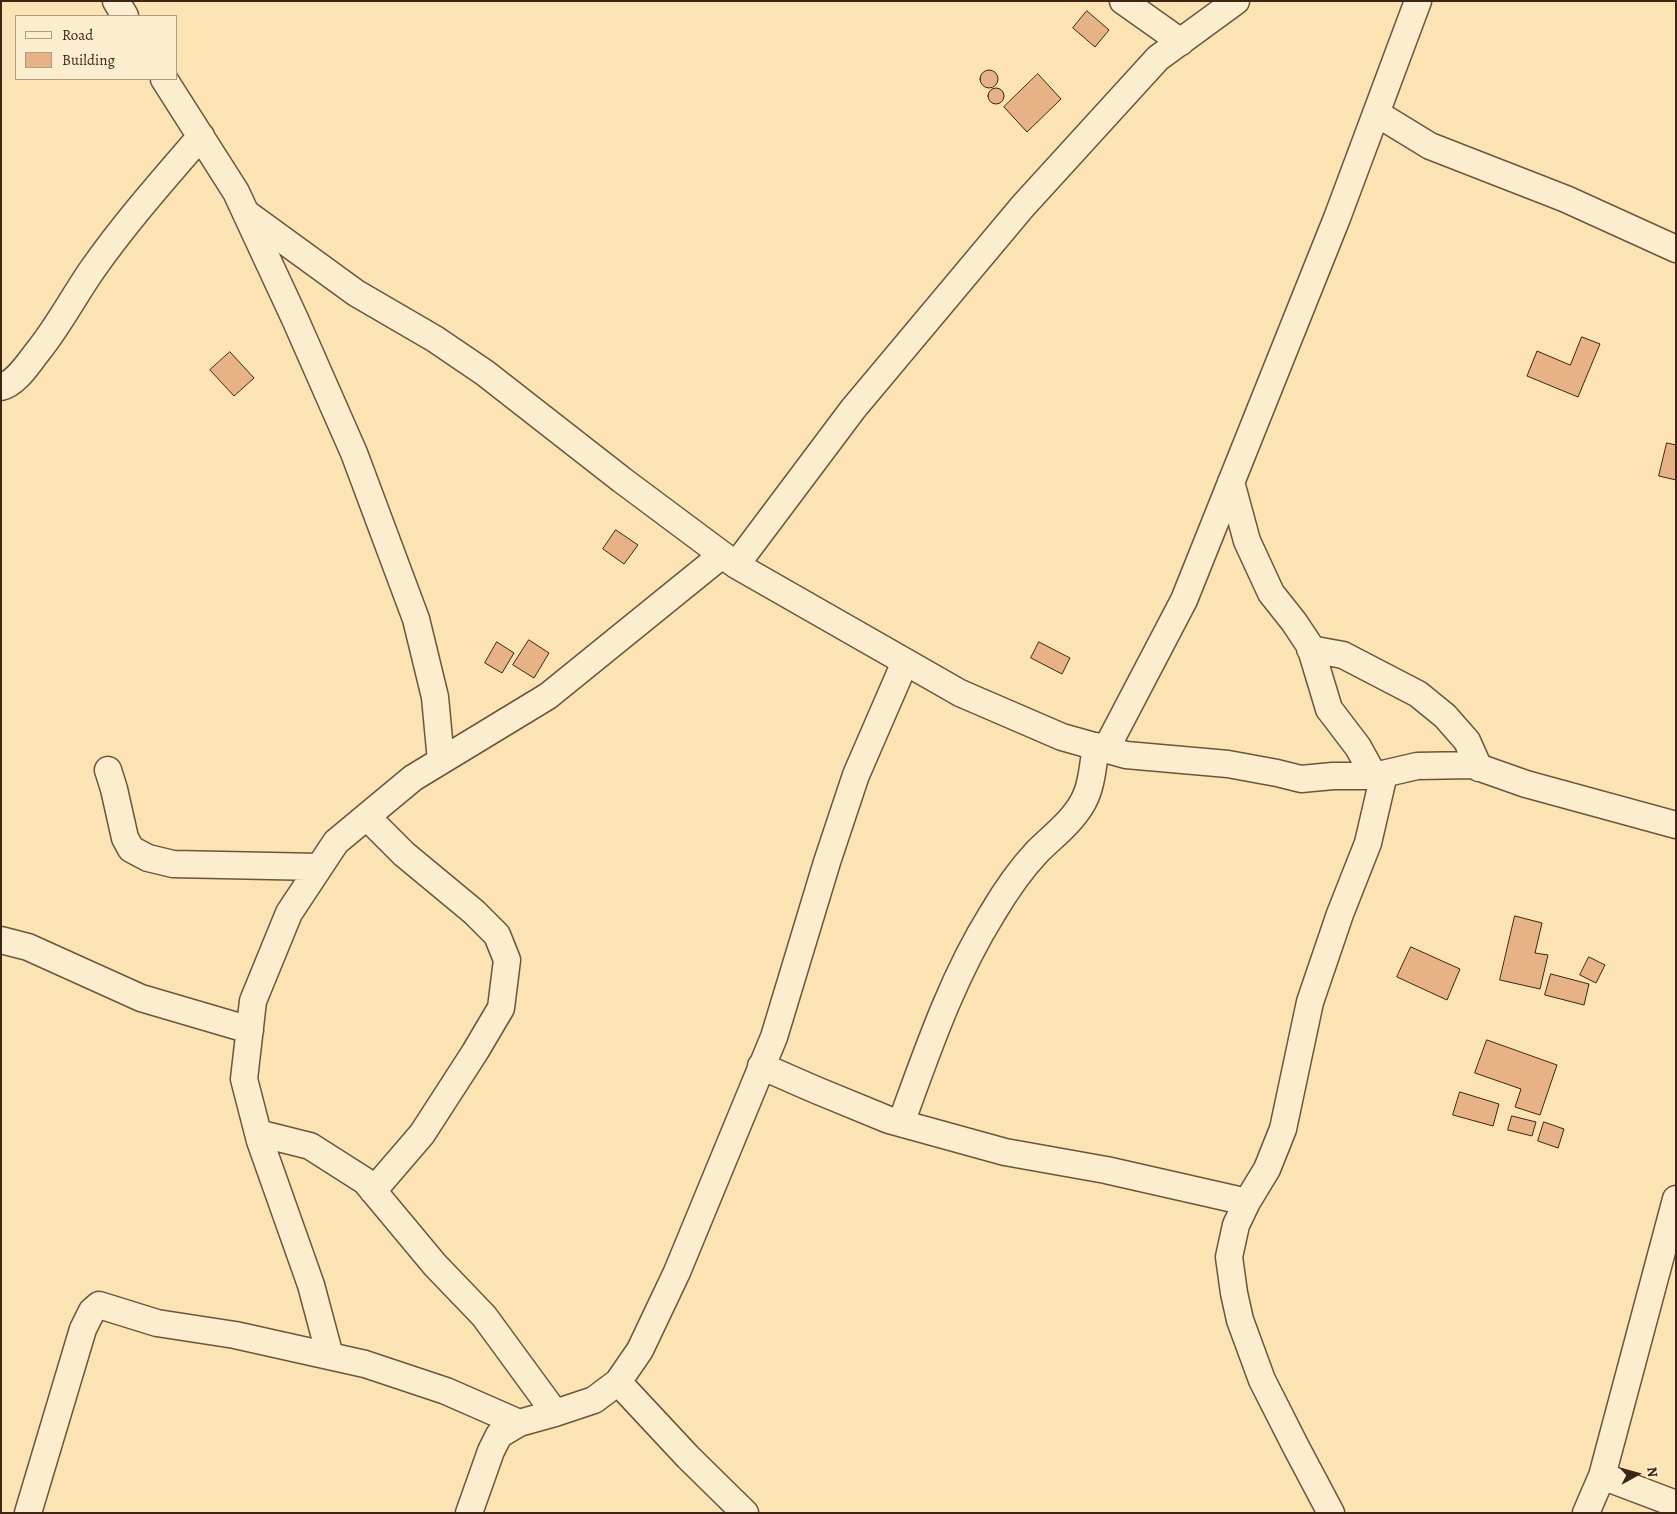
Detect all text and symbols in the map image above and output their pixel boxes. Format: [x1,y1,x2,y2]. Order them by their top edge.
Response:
legend [15,15,178,80]
text: Road [62,25,93,45]
text: Building [62,50,115,70]
north arrow [1612,1449,1662,1499]
text: N [1642,1466,1662,1478]

